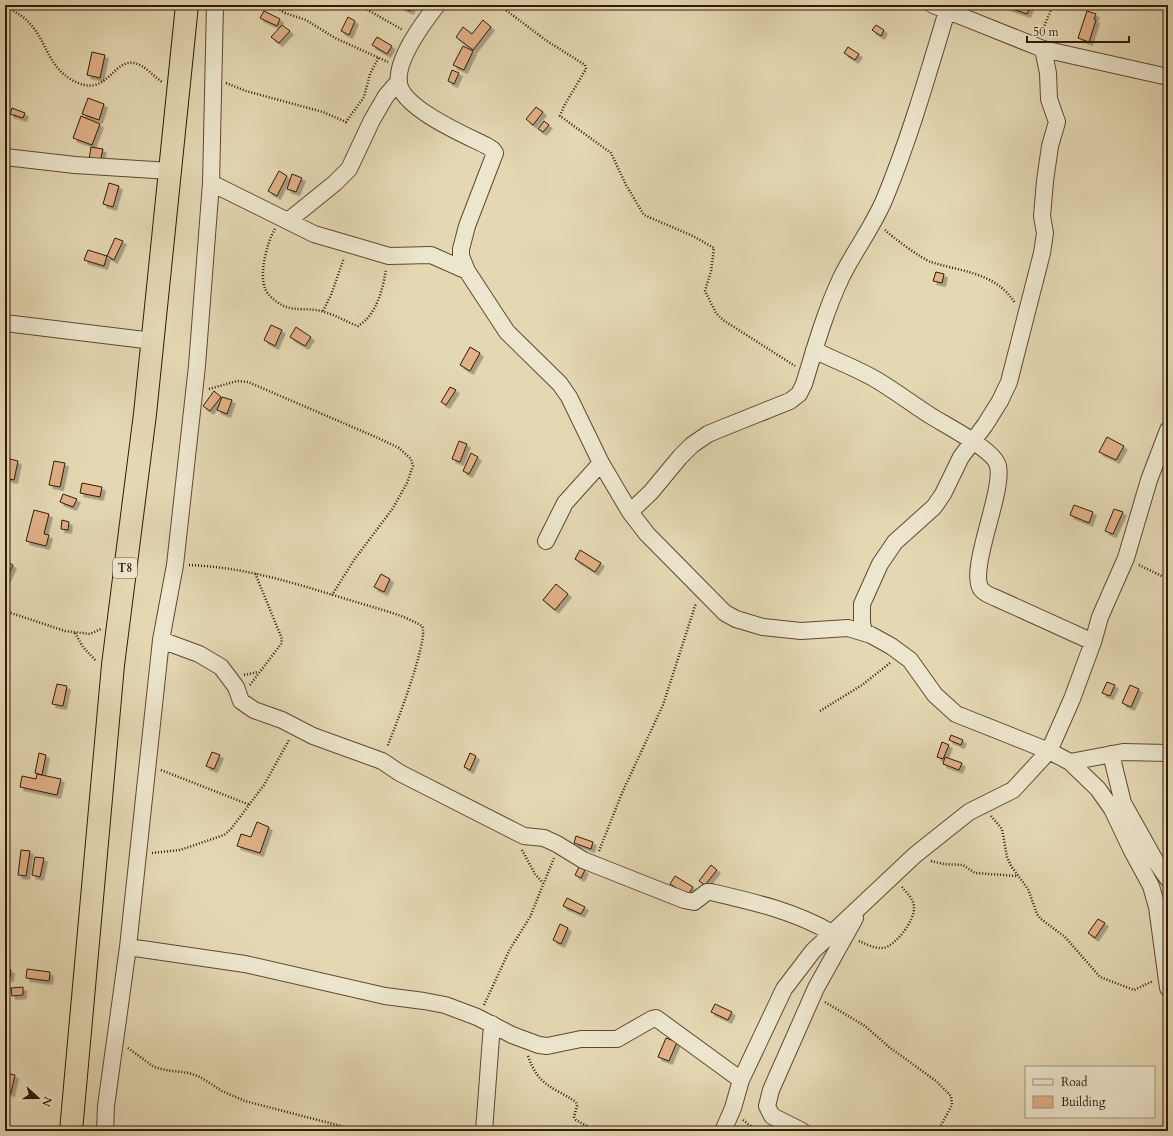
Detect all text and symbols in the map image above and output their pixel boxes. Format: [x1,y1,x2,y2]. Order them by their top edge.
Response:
scale bar [1027,18,1129,44]
text: 50 m [1033,24,1060,40]
road number: T8 [113,558,137,578]
legend [1025,1066,1155,1118]
text: Road [1061,1074,1088,1090]
north arrow [18,1078,58,1118]
text: N [38,1094,56,1109]
text: Building [1061,1094,1106,1110]

